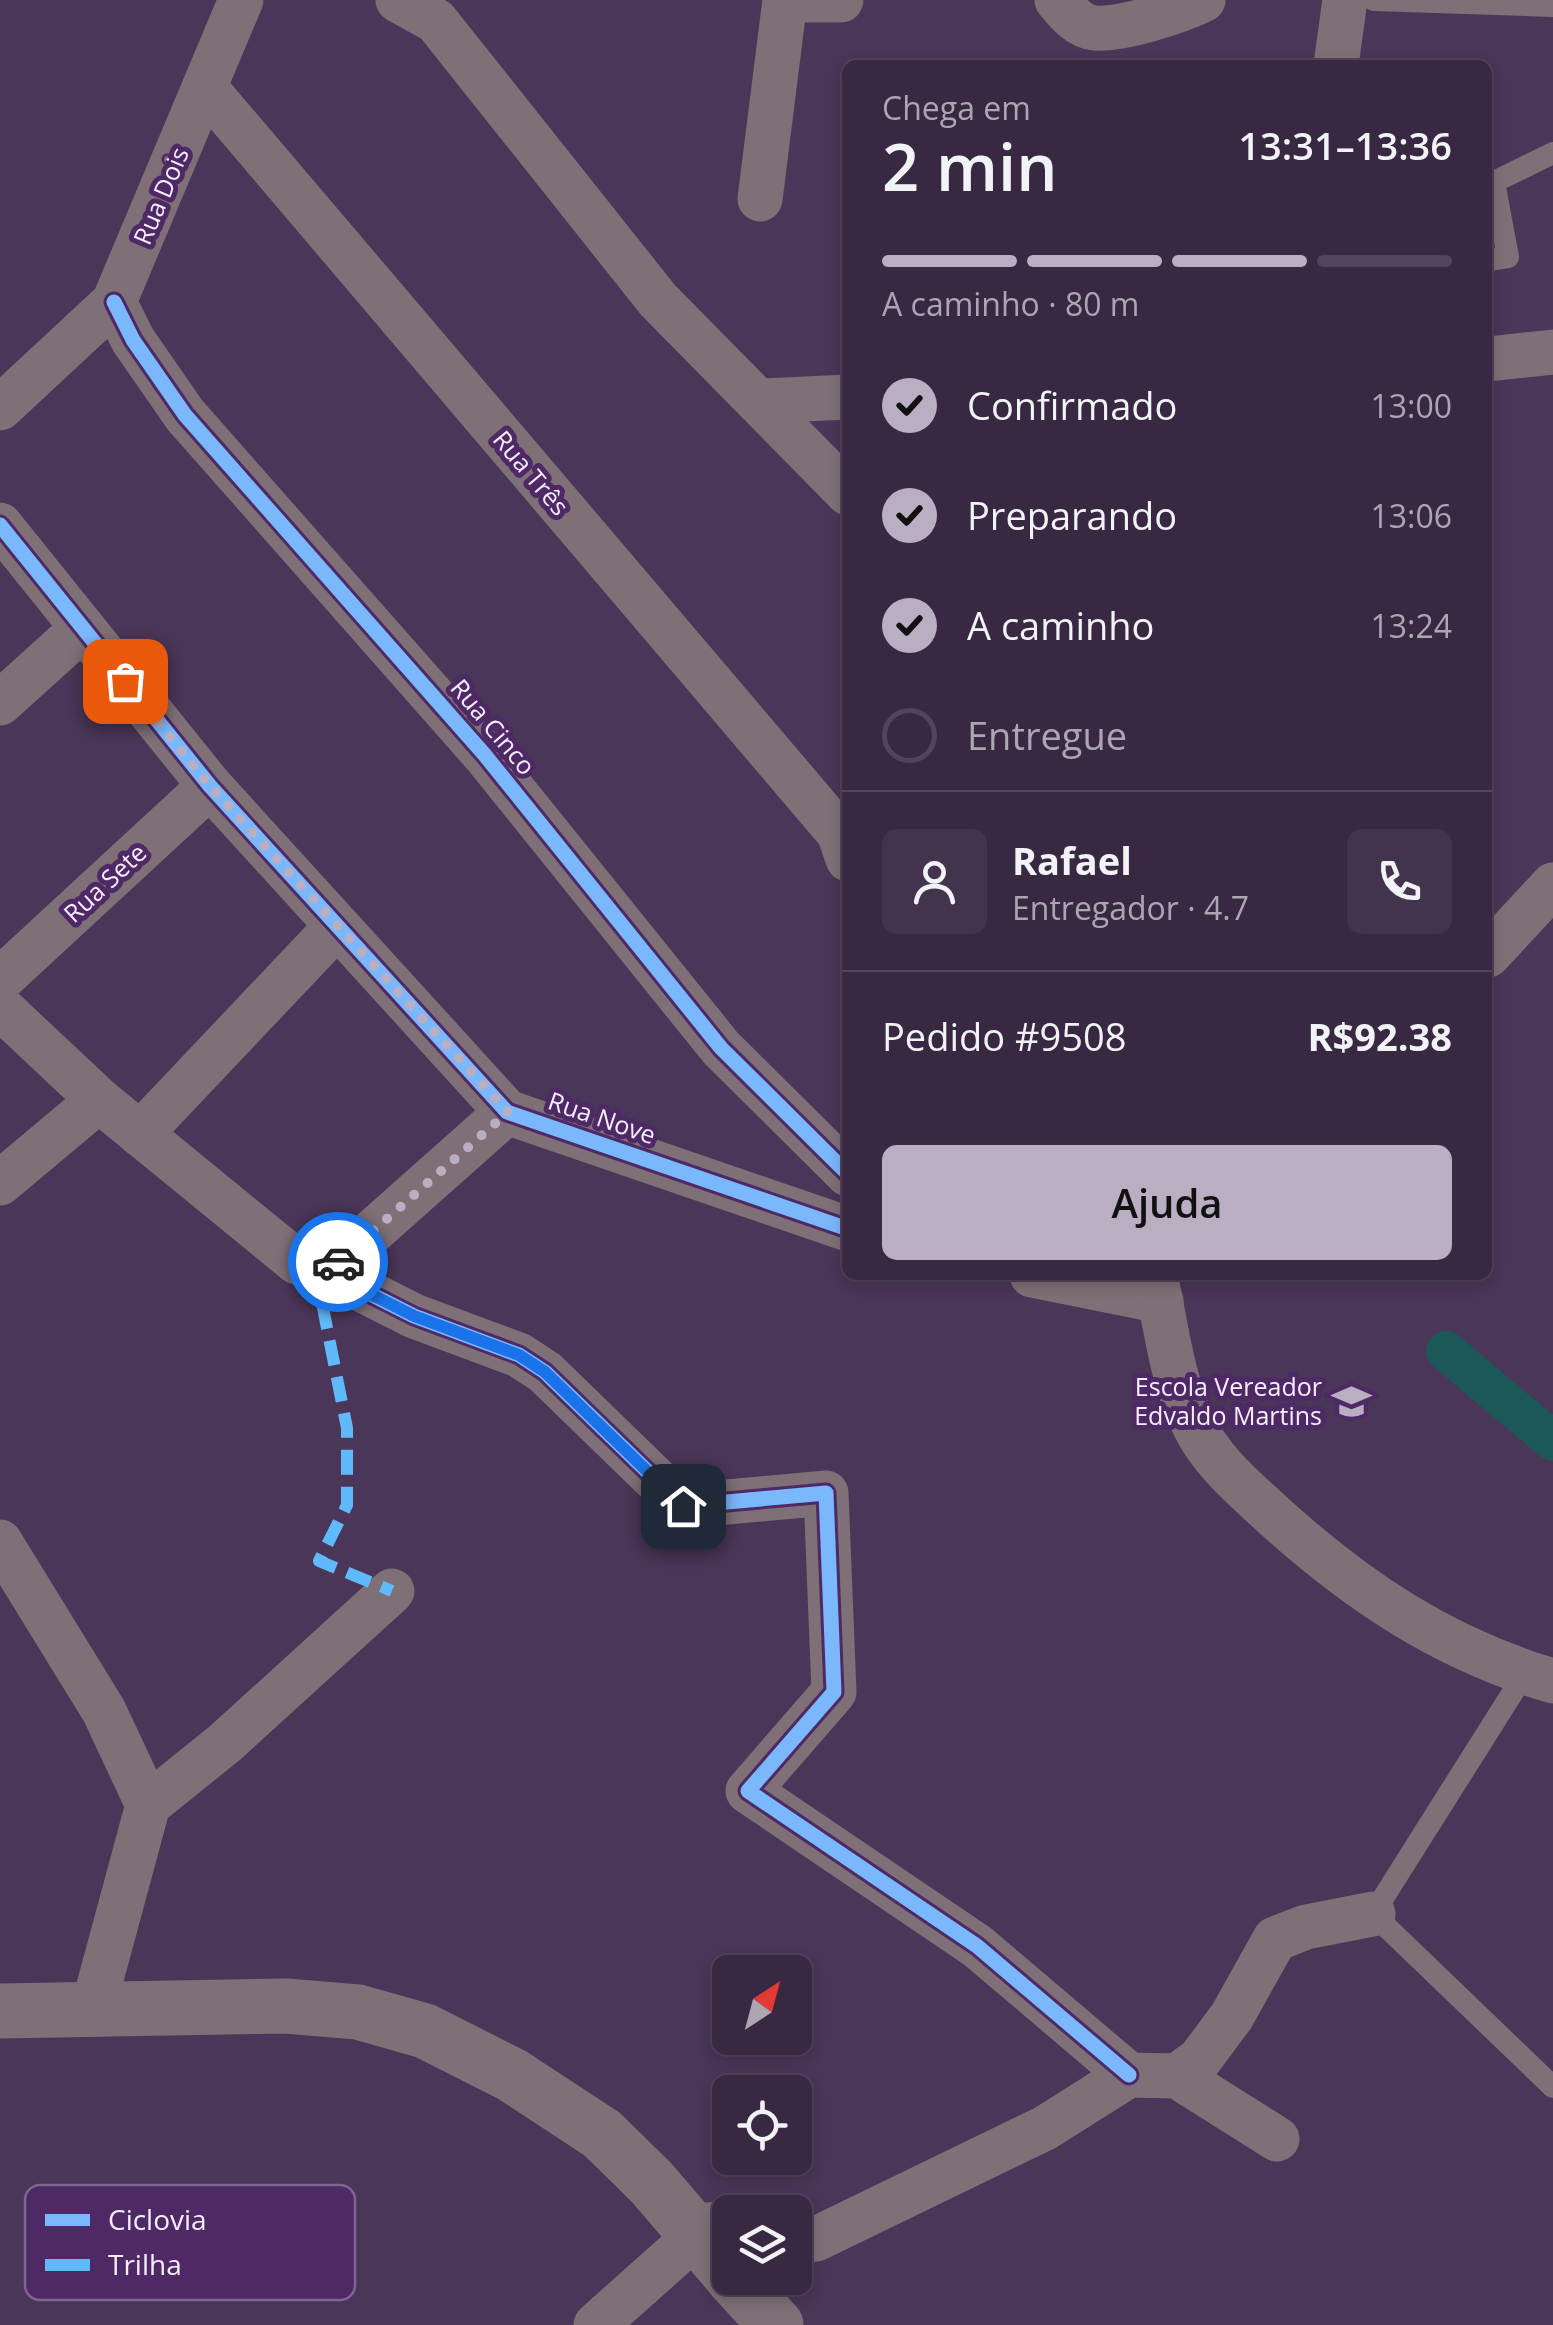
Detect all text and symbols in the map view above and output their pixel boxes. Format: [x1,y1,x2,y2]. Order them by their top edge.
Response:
text: Chega em [882,86,1031,129]
text: 13:31–13:36 [1238,119,1452,171]
text: 2 min [882,122,1057,210]
street label: Rua Dois [124,142,196,249]
text: A caminho · 80 m [882,282,1139,325]
icon: check [882,378,937,433]
text: Confirmado [967,379,1177,431]
text: 13:00 [1370,384,1452,427]
street label: Rua Três [486,423,577,522]
icon: check [882,488,937,543]
text: Preparando [967,489,1177,541]
text: 13:06 [1370,494,1452,537]
icon: check [882,598,937,653]
text: A caminho [967,599,1154,651]
text: 13:24 [1370,604,1452,647]
pin [83,639,168,724]
icon: bag [98,654,153,709]
street label: Rua Cinco [444,671,544,782]
text: Entregue [967,709,1127,761]
button: person [882,829,987,934]
button: phone [1347,829,1452,934]
text: Rafael [1012,834,1132,886]
street label: Rua Sete [55,835,153,929]
text: Entregador · 4.7 [1012,886,1249,929]
text: Pedido #9508 [882,1010,1126,1062]
text: R$92.38 [1307,1010,1452,1062]
street label: Rua Nove [544,1083,661,1151]
button: Ajuda [882,1145,1452,1260]
courier [288,1212,388,1312]
icon: car [311,1235,366,1290]
place label: Escola Vereador Edvaldo Martins [1134,1369,1322,1432]
school or university icon: Escola Vereador Edvaldo Martins [1331,1380,1373,1422]
pin [641,1464,726,1549]
icon: home [656,1479,711,1534]
north arrow [712,1955,812,2055]
map controls [712,1955,812,2295]
button: locate [712,2075,812,2175]
legend [25,2185,355,2300]
button: layers [712,2195,812,2295]
text: Ciclovia [108,2200,207,2238]
text: Trilha [108,2245,182,2283]

